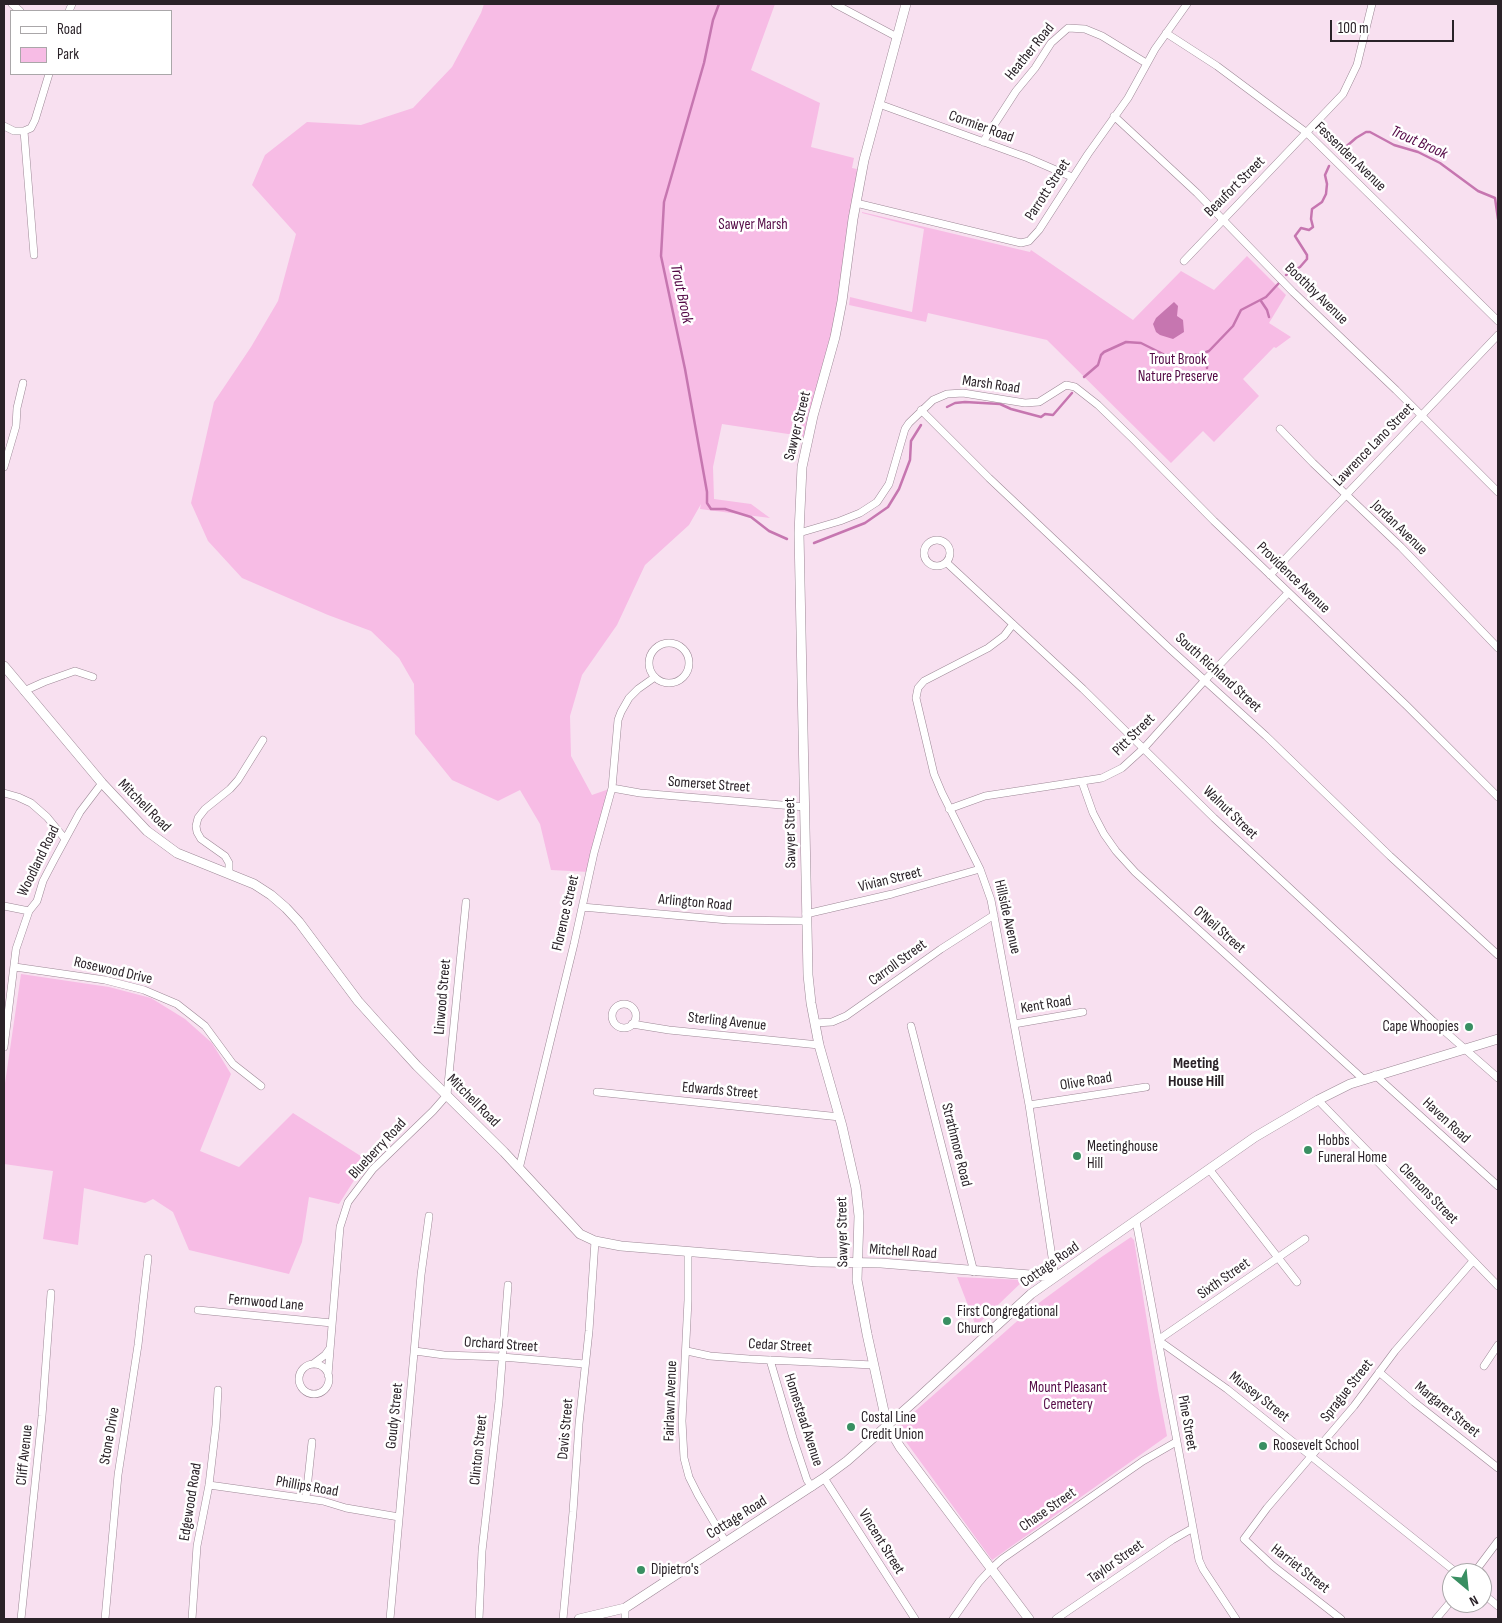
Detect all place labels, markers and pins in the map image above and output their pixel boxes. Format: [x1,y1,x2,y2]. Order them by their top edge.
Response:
place label: Cape Whoopies [1383,1018,1459,1036]
marker: Cape Whoopies [1463,1021,1475,1033]
place label: Hobbs Funeral Home [1318,1132,1387,1167]
place label: Meetinghouse Hill [1087,1138,1158,1173]
marker: Hobbs Funeral Home [1302,1144,1314,1156]
marker: Meetinghouse Hill [1071,1150,1083,1162]
place label: First Congregational Church [957,1303,1058,1338]
marker: First Congregational Church [941,1315,953,1327]
place label: Costal Line Credit Union [861,1409,924,1444]
marker: Costal Line Credit Union [845,1421,857,1433]
place label: Roosevelt School [1273,1437,1359,1455]
marker: Roosevelt School [1257,1440,1269,1452]
place label: Dipietro's [651,1561,699,1579]
marker: Dipietro's [635,1564,647,1576]

